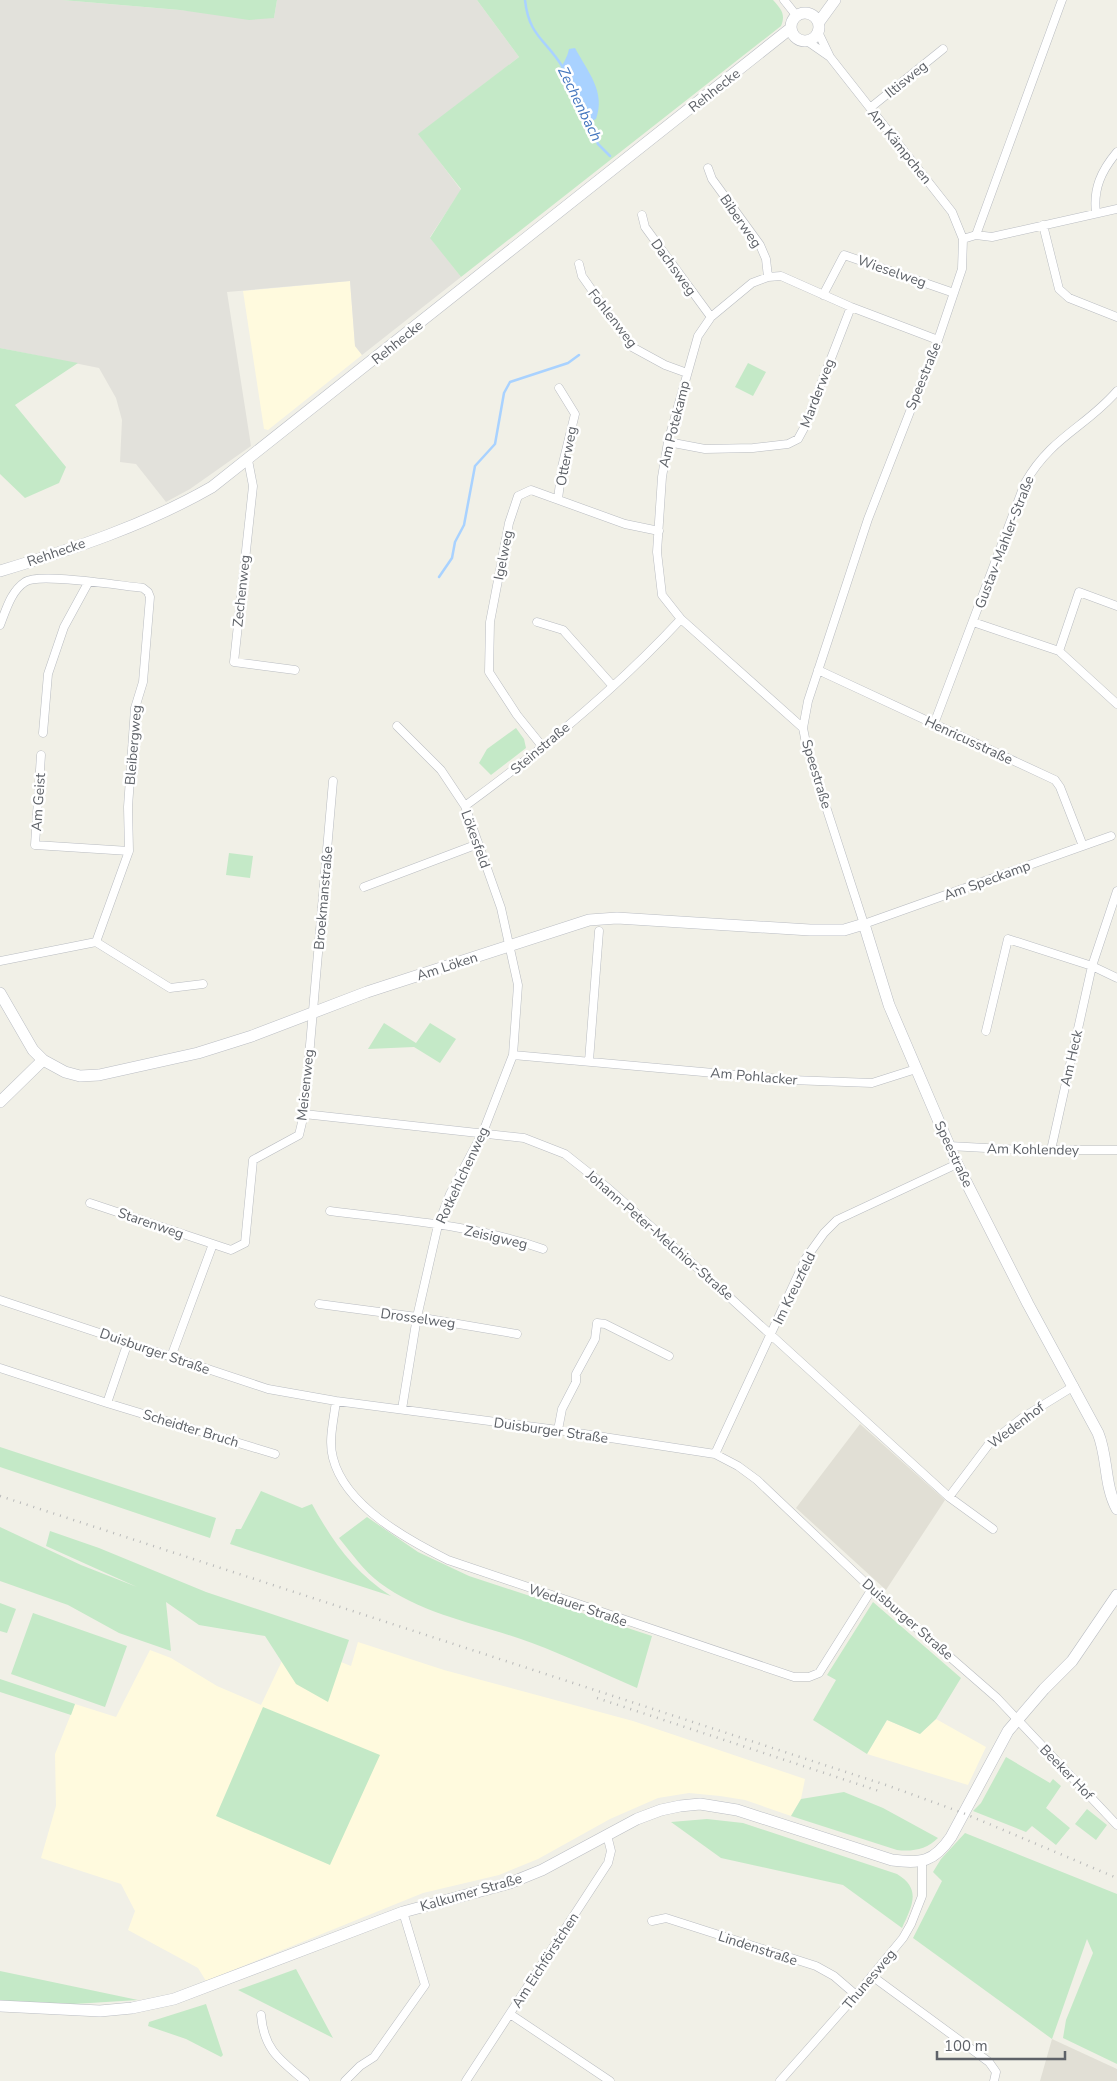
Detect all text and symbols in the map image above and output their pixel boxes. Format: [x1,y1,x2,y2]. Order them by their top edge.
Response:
street label: Iltisweg [881,56,932,102]
water label: Zechenbach [553,63,607,145]
street label: Rehhecke [685,64,744,117]
street label: Am Kämpchen [863,105,936,188]
street label: Biberweg [715,191,766,252]
street label: Dachsweg [646,235,701,300]
street label: Wieselweg [855,251,929,292]
street label: Fohlenweg [584,285,642,352]
street label: Rehhecke [368,316,427,369]
street label: Speestraße [901,339,946,413]
street label: Marderweg [796,356,839,431]
street label: Am Potekamp [655,379,694,470]
street label: Otterweg [551,425,582,488]
street label: Gustav-Mahler-Straße [970,473,1039,611]
street label: Igelweg [489,528,518,582]
street label: Rehhecke [24,534,88,571]
street label: Zechenweg [228,554,255,628]
street label: Bleibergweg [121,704,146,786]
street label: Henricusstraße [922,712,1016,769]
street label: Steinstraße [507,718,574,779]
street label: Speestraße [797,737,836,811]
street label: Am Geist [27,772,50,832]
street label: Lökesfeld [456,808,495,871]
street label: Broekmanstraße [310,845,337,951]
street label: Am Speckamp [941,856,1033,905]
street label: Am Löken [414,948,480,985]
street label: Am Heck [1056,1027,1087,1088]
street label: Meisenweg [292,1048,319,1122]
street label: Am Pohlacker [710,1063,798,1090]
street label: Speestraße [930,1118,977,1191]
street label: Rotkehlchenweg [432,1124,493,1227]
street label: Am Kohlendey [987,1139,1080,1160]
street label: Johann-Peter-Melchior-Straße [581,1165,737,1305]
street label: Starenweg [115,1203,186,1244]
street label: Zeisigweg [462,1221,529,1254]
street label: Im Kreuzfeld [769,1249,820,1328]
street label: Drosselweg [379,1304,457,1333]
street label: Duisburger Straße [97,1324,212,1379]
street label: Wedenhof [984,1398,1049,1453]
street label: Scheidter Bruch [140,1405,241,1452]
street label: Duisburger Straße [492,1413,609,1448]
street label: Duisburger Straße [858,1574,957,1664]
street label: Wedauer Straße [526,1580,630,1631]
street label: Beeker Hof [1035,1740,1098,1804]
street label: Kalkumer Straße [418,1869,524,1916]
street label: Am Eichförstchen [507,1909,583,2012]
street label: Lindenstraße [716,1927,800,1970]
street label: Thunesweg [838,1945,900,2014]
scale bar [937,2028,1064,2060]
text: 100 m [944,2036,988,2056]

